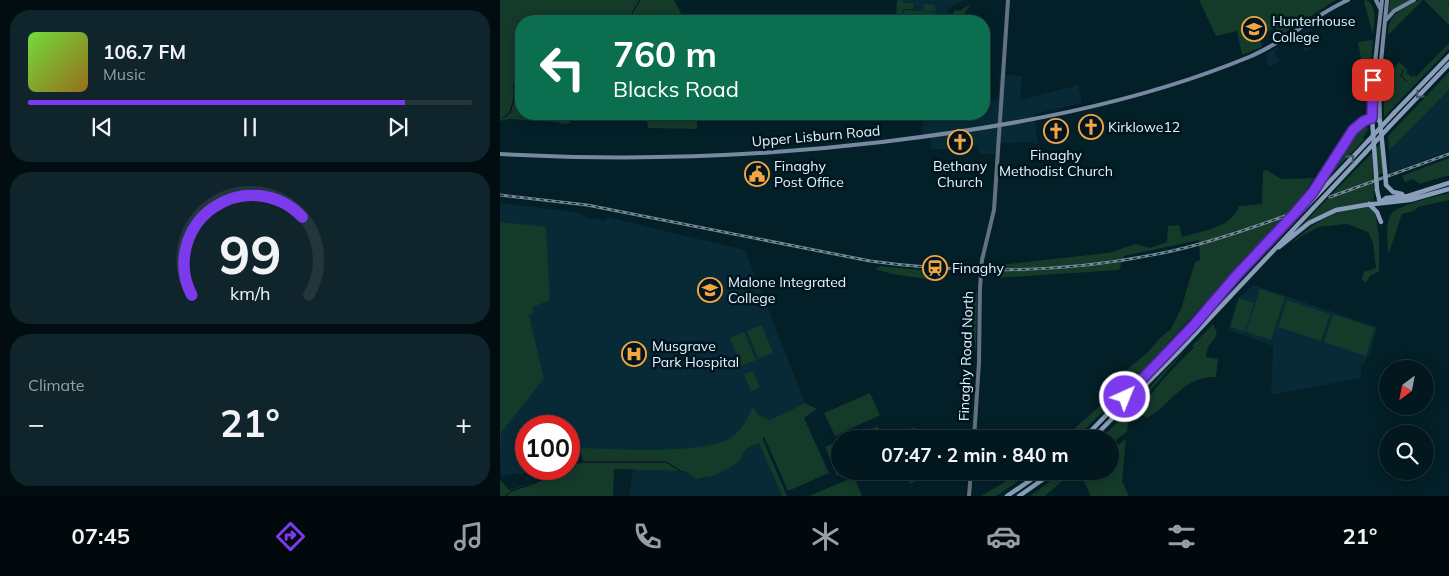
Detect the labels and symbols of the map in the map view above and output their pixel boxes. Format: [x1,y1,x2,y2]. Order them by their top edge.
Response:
place label: Hunterhouse College [1272,12,1355,46]
school or university icon: Hunterhouse College [1241,16,1267,42]
pin [1352,59,1394,101]
one-way arrow [1416,90,1425,99]
church icon: Kirklowe12 [1078,114,1104,140]
church icon: Finaghy Methodist Church [1043,118,1069,144]
place label: Kirklowe12 [1108,118,1180,136]
street label: Upper Lisburn Road [751,121,881,151]
church icon: Bethany Church [947,129,973,155]
place label: Finaghy Methodist Church [999,146,1113,180]
one-way arrow [1345,155,1354,164]
place label: Finaghy Post Office [774,157,844,191]
place label: Bethany Church [933,157,988,191]
public building icon: Finaghy Post Office [744,161,770,187]
station icon: Finaghy [922,255,948,281]
place label: Finaghy [952,259,1004,277]
place label: Malone Integrated College [728,273,846,307]
school or university icon: Malone Integrated College [697,277,723,303]
street label: Finaghy Road North [955,290,977,422]
place label: Musgrave Park Hospital [652,337,739,371]
hospital icon: Musgrave Park Hospital [621,341,647,367]
north arrow [1379,360,1434,415]
position arrow [1098,370,1150,422]
speed limit sign: 100 [515,415,580,480]

